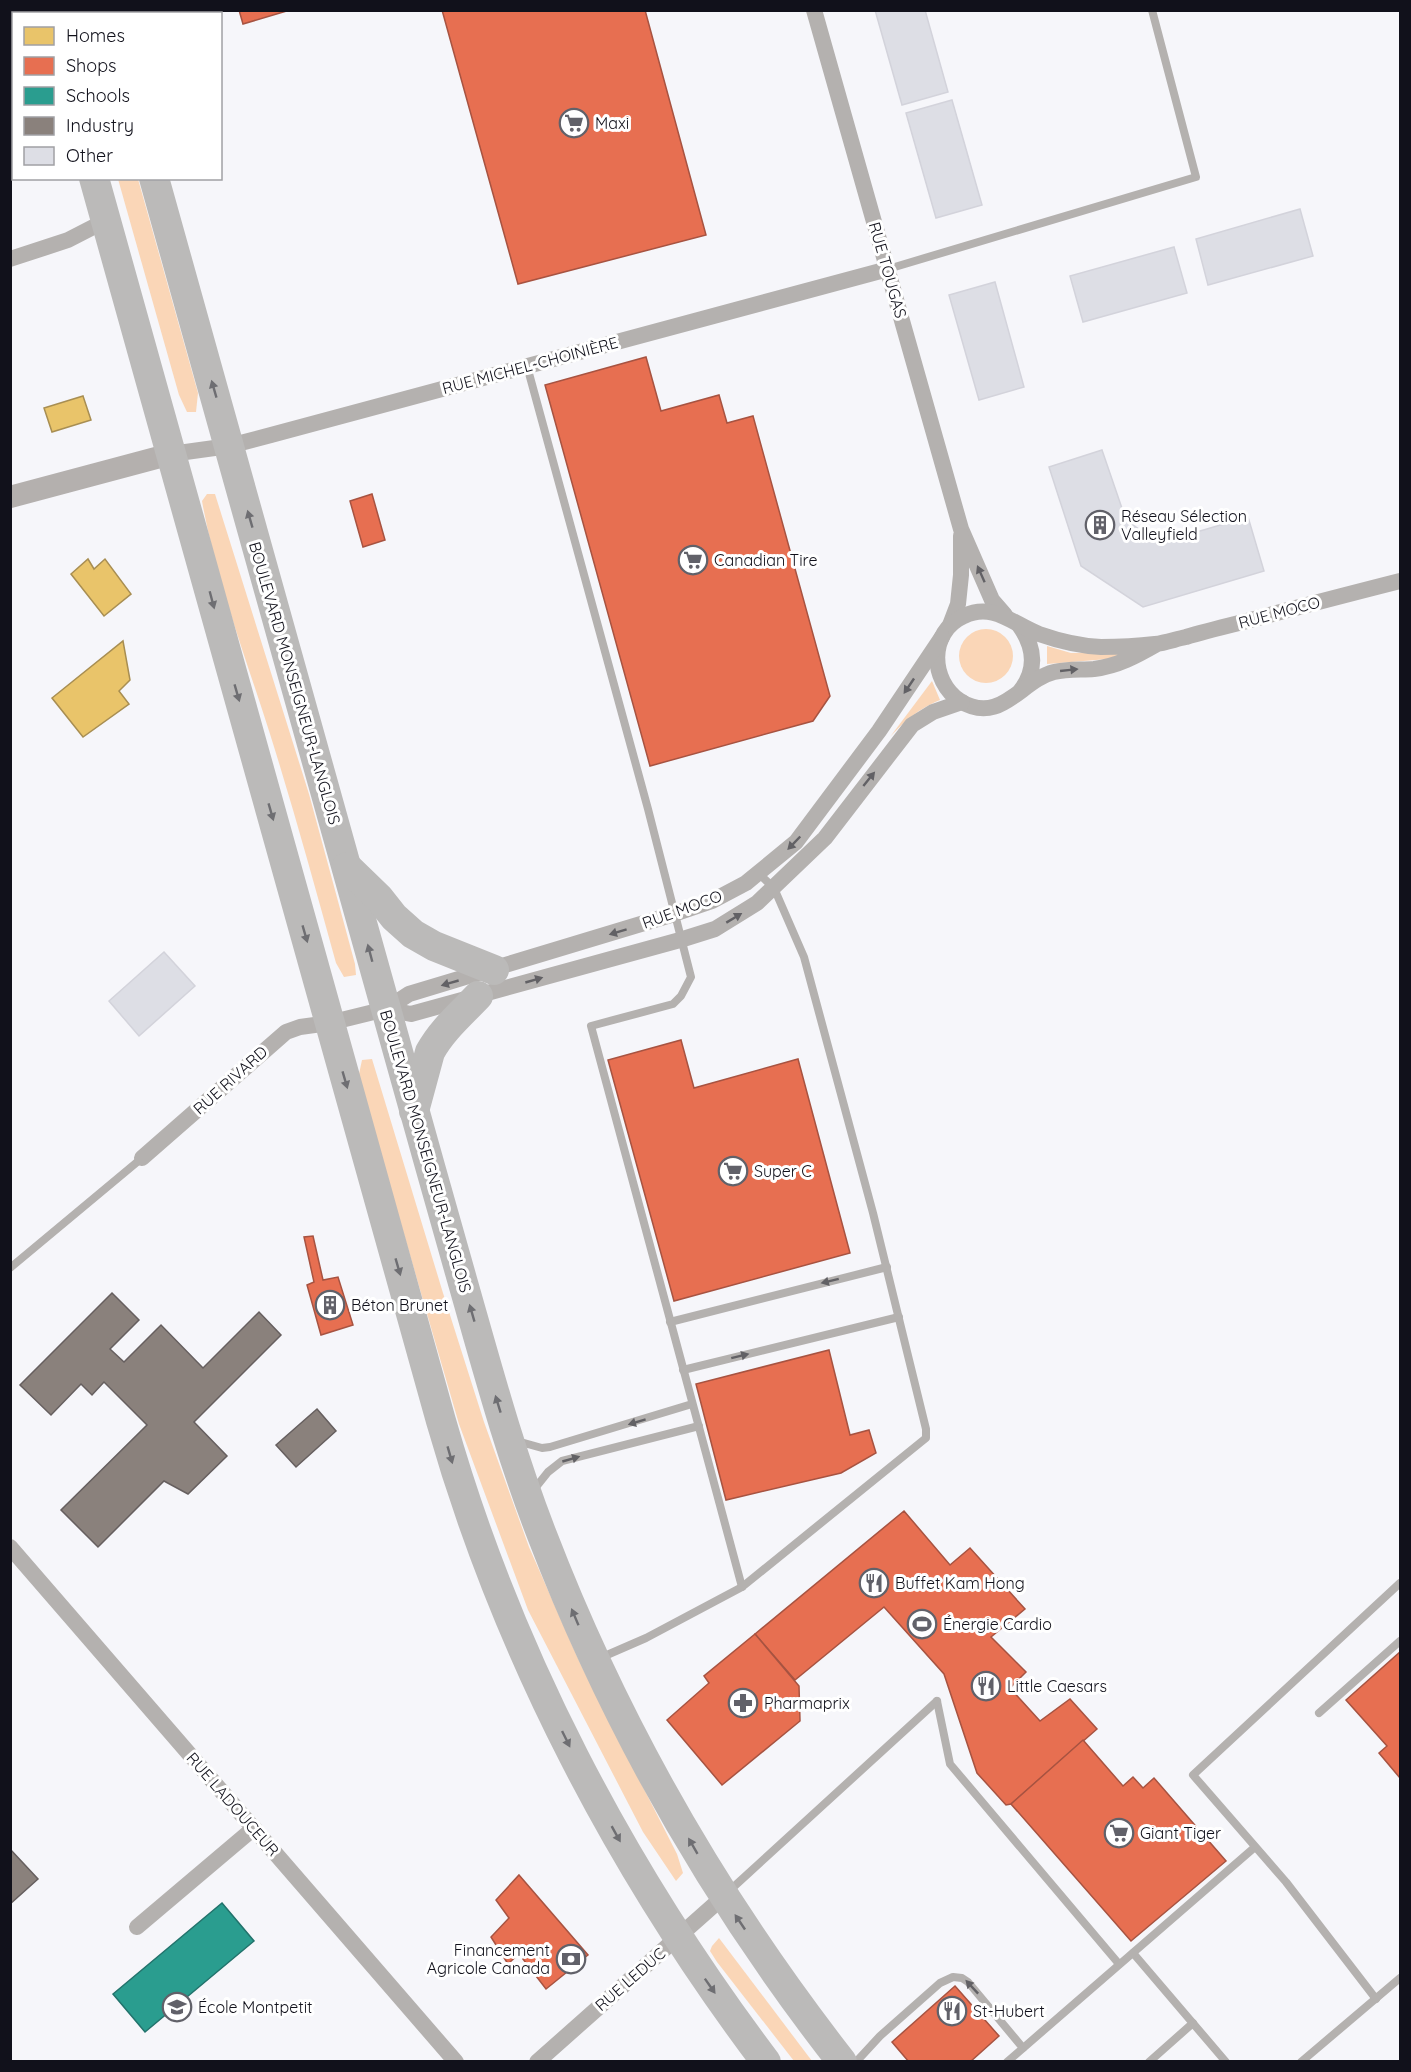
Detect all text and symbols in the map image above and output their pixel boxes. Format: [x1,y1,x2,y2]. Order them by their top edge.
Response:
legend [12,12,222,180]
text: Homes [66,24,125,47]
text: Shops [66,54,117,77]
text: Schools [66,84,130,107]
supermarket icon: Maxi [558,107,590,139]
place label: Maxi [595,113,629,133]
text: Industry [66,114,134,137]
text: Other [66,144,113,167]
street label: RUE TOUGAS [865,220,911,320]
street label: RUE MICHEL-CHOINIÈRE [440,332,620,398]
one-way arrow [208,380,218,398]
place label: Réseau Sélection Valleyfield [1121,506,1247,544]
building icon: Réseau Sélection Valleyfield [1084,509,1116,541]
one-way arrow [244,510,254,528]
street label: BOULEVARD MONSEIGNEUR-LANGLOIS [245,539,345,827]
supermarket icon: Canadian Tire [677,544,709,576]
place label: Canadian Tire [714,550,817,570]
one-way arrow [976,565,986,583]
one-way arrow [207,591,217,609]
street label: RUE MOCO [1236,592,1322,632]
one-way arrow [1059,666,1078,675]
one-way arrow [904,678,915,694]
one-way arrow [233,684,242,702]
one-way arrow [863,771,876,787]
one-way arrow [267,803,276,821]
one-way arrow [787,835,801,850]
street label: RUE MOCO [639,885,725,933]
one-way arrow [726,912,742,923]
one-way arrow [301,925,310,943]
one-way arrow [609,927,627,937]
one-way arrow [365,944,375,962]
one-way arrow [525,975,543,984]
one-way arrow [441,979,459,988]
street label: BOULEVARD MONSEIGNEUR-LANGLOIS [376,1007,476,1295]
street label: RUE RIVARD [189,1041,271,1119]
one-way arrow [341,1071,350,1089]
supermarket icon: Super C [717,1155,749,1187]
place label: Super C [754,1161,812,1181]
one-way arrow [394,1258,403,1276]
one-way arrow [821,1277,839,1287]
building icon: Béton Brunet [314,1289,346,1321]
place label: Béton Brunet [351,1295,448,1315]
one-way arrow [467,1303,476,1321]
one-way arrow [731,1351,749,1361]
one-way arrow [493,1395,502,1413]
one-way arrow [628,1417,646,1427]
one-way arrow [446,1446,456,1464]
one-way arrow [562,1454,580,1464]
restaurant icon: Buffet Kam Hong [858,1567,890,1599]
place label: Buffet Kam Hong [895,1573,1025,1593]
one-way arrow [570,1608,580,1626]
sports icon: Énergie Cardio [906,1608,938,1640]
place label: Énergie Cardio [943,1614,1052,1634]
restaurant icon: Little Caesars [970,1670,1002,1702]
place label: Little Caesars [1007,1676,1107,1696]
pharmacy icon: Pharmaprix [727,1687,759,1719]
place label: Pharmaprix [764,1693,850,1713]
one-way arrow [561,1730,571,1747]
street label: RUE LADOUCEUR [182,1748,284,1860]
supermarket icon: Giant Tiger [1103,1817,1135,1849]
place label: Giant Tiger [1140,1823,1221,1843]
one-way arrow [611,1826,621,1843]
one-way arrow [688,1838,698,1855]
one-way arrow [734,1915,746,1931]
place label: Financement Agricole Canada [427,1940,550,1978]
bank icon: Financement Agricole Canada [555,1943,587,1975]
street label: RUE LEDUC [591,1943,669,2015]
one-way arrow [704,1977,716,1993]
one-way arrow [965,1980,979,1995]
school or university icon: École Montpetit [161,1991,193,2023]
restaurant icon: St-Hubert [936,1995,968,2027]
place label: École Montpetit [198,1997,313,2017]
place label: St-Hubert [973,2001,1045,2021]

